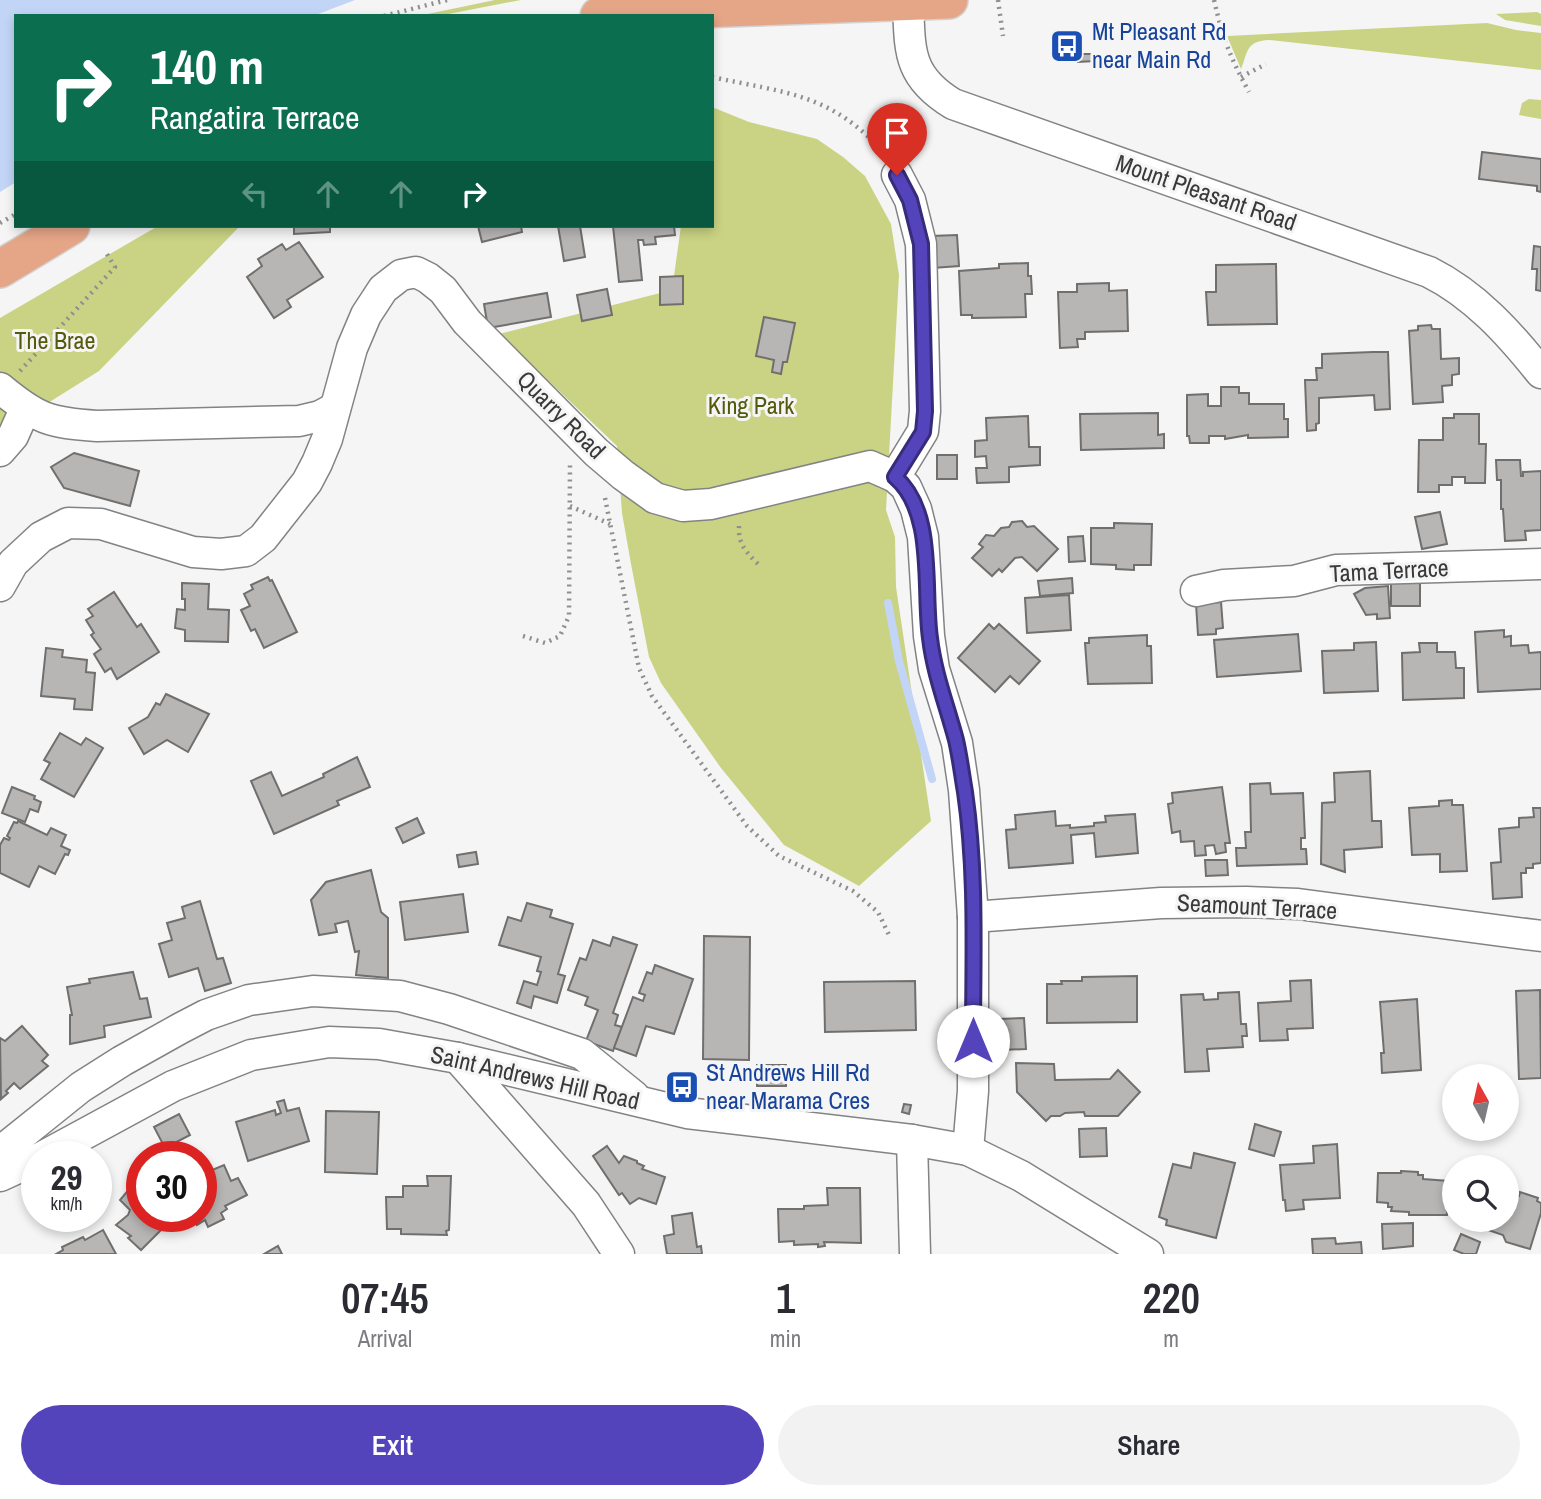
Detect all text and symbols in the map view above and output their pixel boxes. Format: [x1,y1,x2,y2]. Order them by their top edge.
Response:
place label: Mt Pleasant Rd near Main Rd [1092,15,1227,75]
bus stop icon: Mt Pleasant Rd near Main Rd [1048,27,1086,65]
text: 140 m [150,33,264,99]
icon: right [35,42,126,133]
text: Rangatira Terrace [150,96,360,139]
pin [867,103,927,175]
icon: arrive [878,114,916,152]
street label: Mount Pleasant Road [1112,146,1301,238]
icon: left [236,175,274,213]
icon: ahead [309,175,347,213]
icon: ahead [382,175,420,213]
icon: right [455,175,493,213]
park label: The Brae [15,324,95,356]
street label: Quarry Road [511,363,613,465]
park label: King Park [708,389,794,421]
street label: Tama Terrace [1329,551,1449,589]
street label: Seamount Terrace [1176,886,1338,926]
position arrow [936,1004,1010,1078]
street label: Saint Andrews Hill Road [428,1037,643,1117]
place label: St Andrews Hill Rd near Marama Cres [706,1056,870,1116]
north arrow [1442,1064,1519,1141]
map controls [1442,1064,1519,1232]
bus stop icon: St Andrews Hill Rd near Marama Cres [663,1068,701,1106]
speed limit sign: 30 [126,1141,217,1232]
text: 29 [51,1154,82,1201]
button: search [1442,1155,1519,1232]
text: km/h [51,1191,83,1216]
text: 07:45 [341,1270,429,1326]
text: 1 [776,1270,795,1326]
text: 220 [1142,1270,1200,1326]
text: Arrival [358,1323,412,1354]
text: min [770,1323,801,1354]
text: m [1163,1323,1179,1354]
button: Exit [21,1405,764,1485]
button: Share [778,1405,1520,1485]

